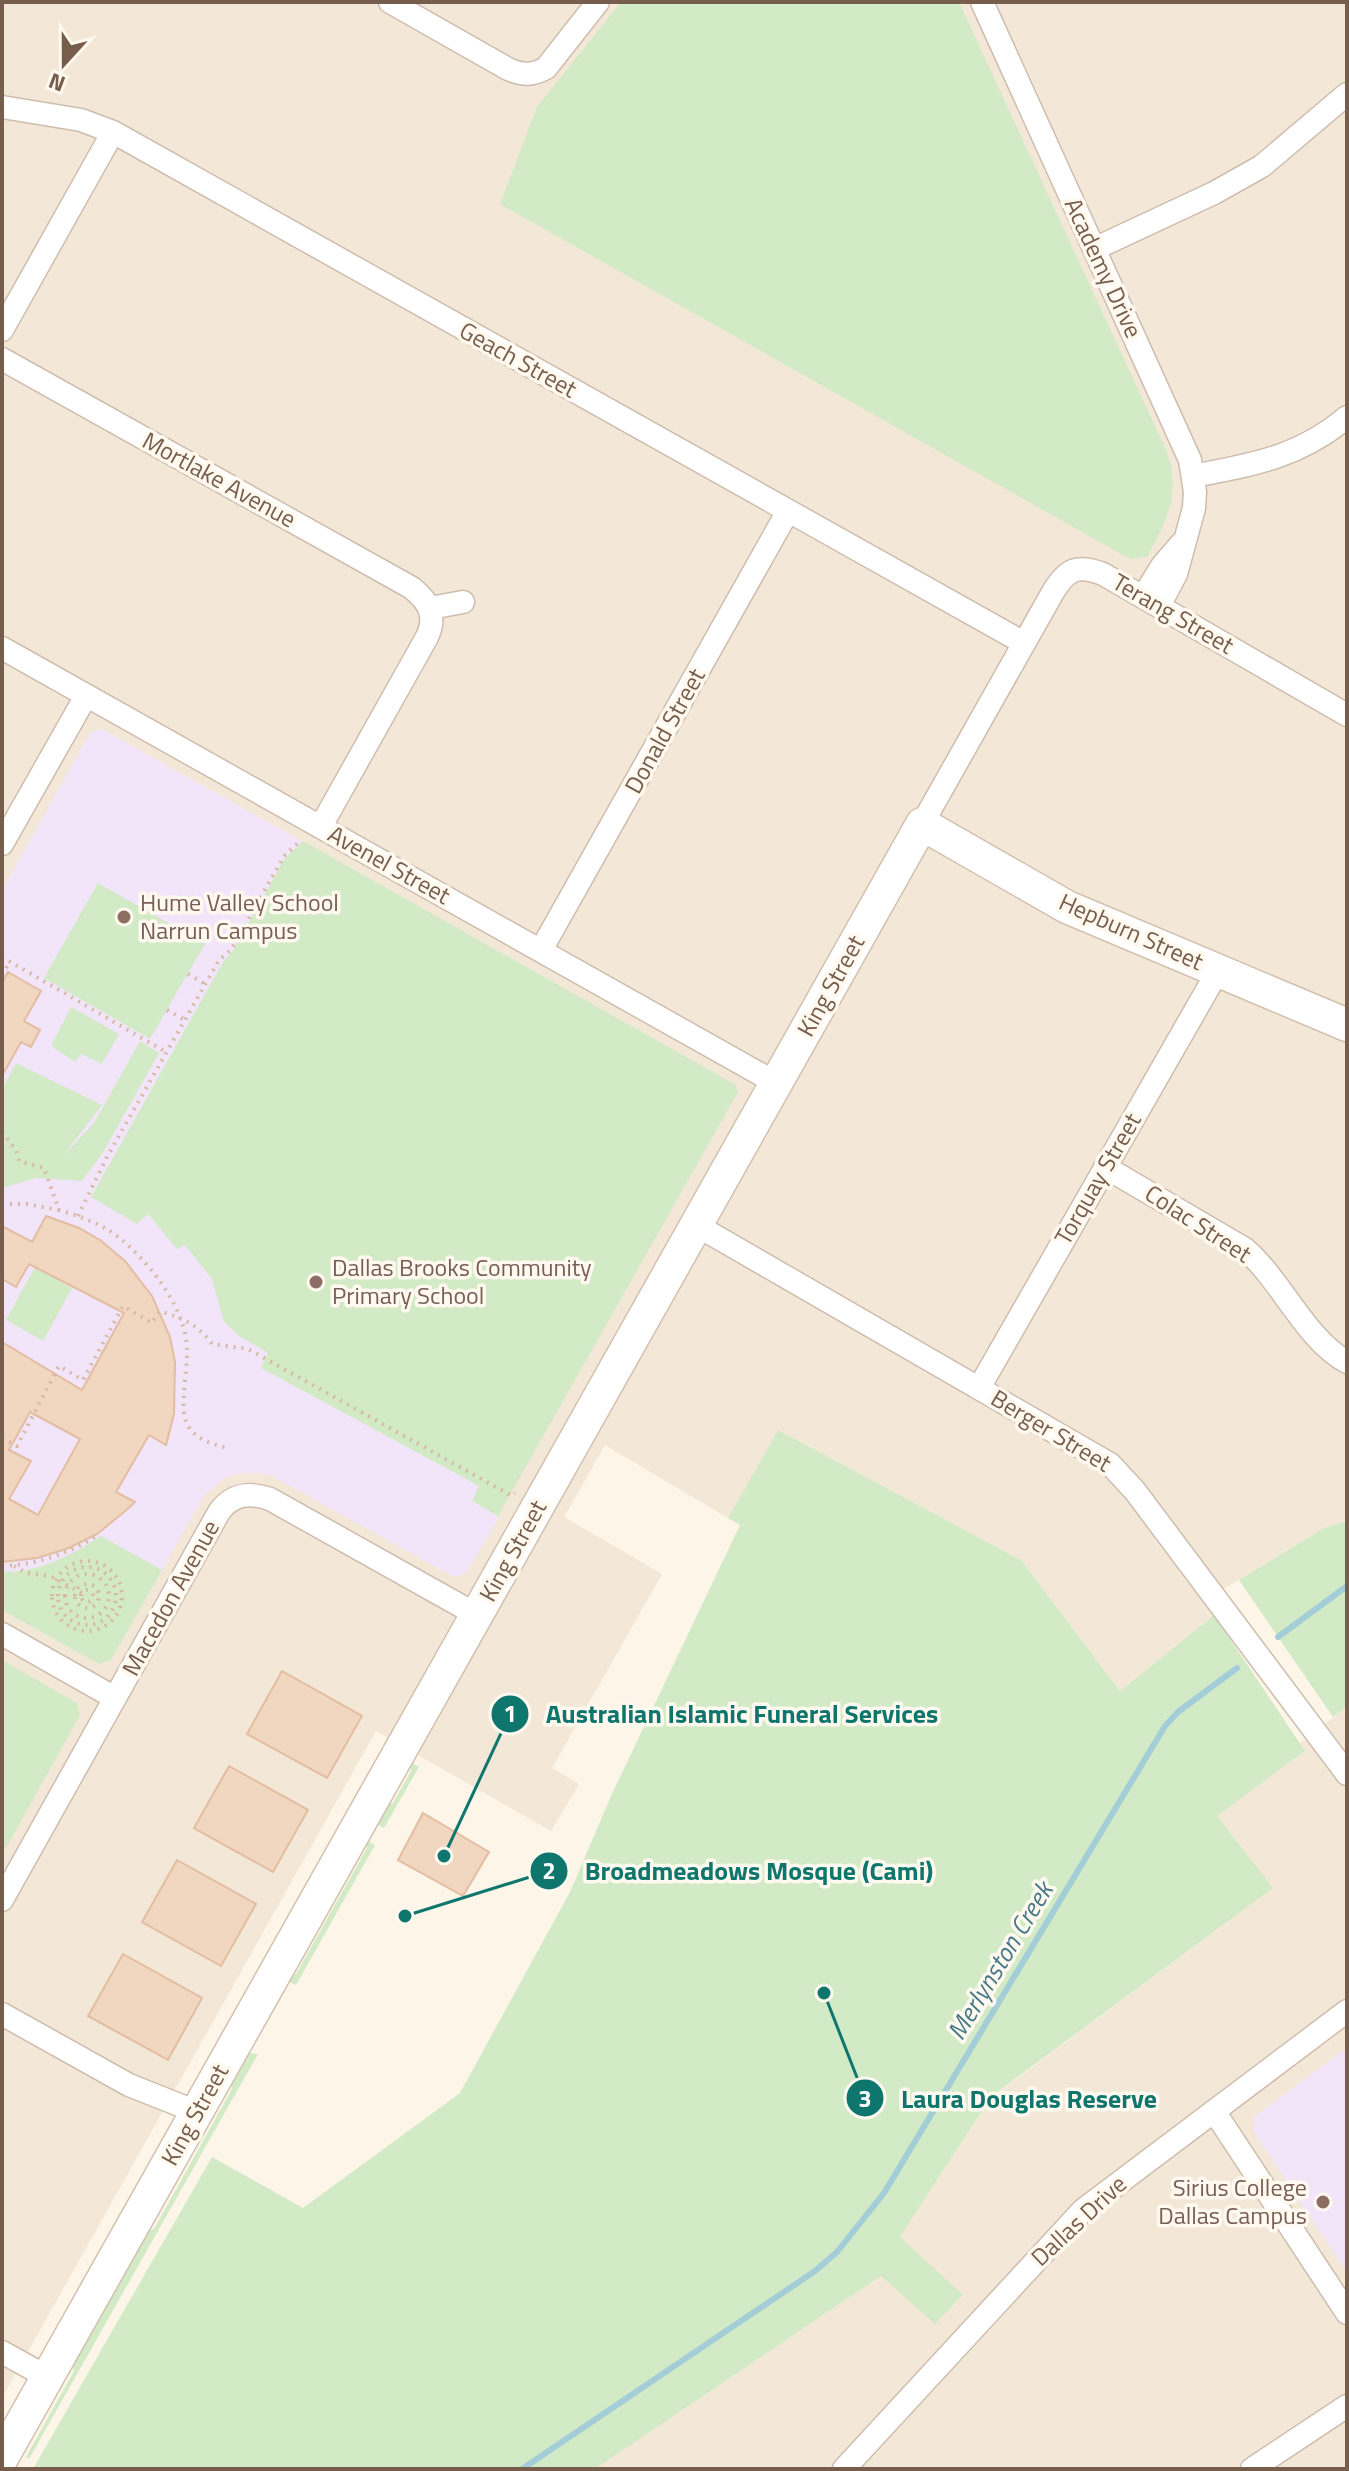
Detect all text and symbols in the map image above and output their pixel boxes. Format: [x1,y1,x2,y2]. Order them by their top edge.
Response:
north arrow [24,24,104,104]
text: N [44,64,70,101]
street label: Academy Drive [1056,192,1152,343]
street label: Geach Street [453,312,584,407]
street label: Mortlake Avenue [136,422,303,536]
street label: Terang Street [1106,564,1242,663]
street label: Donald Street [615,661,714,800]
street label: Avenel Street [322,816,458,913]
street label: Hepburn Street [1053,883,1210,979]
place label: Hume Valley School Narrun Campus [140,884,339,948]
marker: Hume Valley School Narrun Campus [115,908,133,926]
street label: King Street [787,928,873,1043]
street label: Torquay Street [1045,1105,1150,1251]
street label: Colac Street [1138,1175,1259,1271]
place label: Dallas Brooks Community Primary School [332,1249,592,1313]
marker: Dallas Brooks Community Primary School [307,1273,325,1291]
street label: Berger Street [984,1380,1119,1481]
street label: King Street [469,1493,555,1608]
street label: Macedon Avenue [112,1513,228,1682]
callout: Australian Islamic Funeral Services [490,1689,955,1739]
text: Australian Islamic Funeral Services [546,1694,938,1733]
text: 1 [503,1695,517,1731]
callout: Broadmeadows Mosque (Cami) [529,1846,950,1896]
text: Broadmeadows Mosque (Cami) [585,1851,933,1890]
text: 2 [542,1852,556,1888]
water label: Merlynston Creek [937,1871,1064,2047]
street label: King Street [151,2057,237,2172]
callout: Laura Douglas Reserve [845,2073,1173,2123]
text: Laura Douglas Reserve [901,2079,1157,2118]
text: 3 [858,2080,872,2116]
street label: Dallas Drive [1022,2166,1134,2274]
place label: Sirius College Dallas Campus [1158,2169,1307,2233]
marker: Sirius College Dallas Campus [1314,2193,1332,2211]

